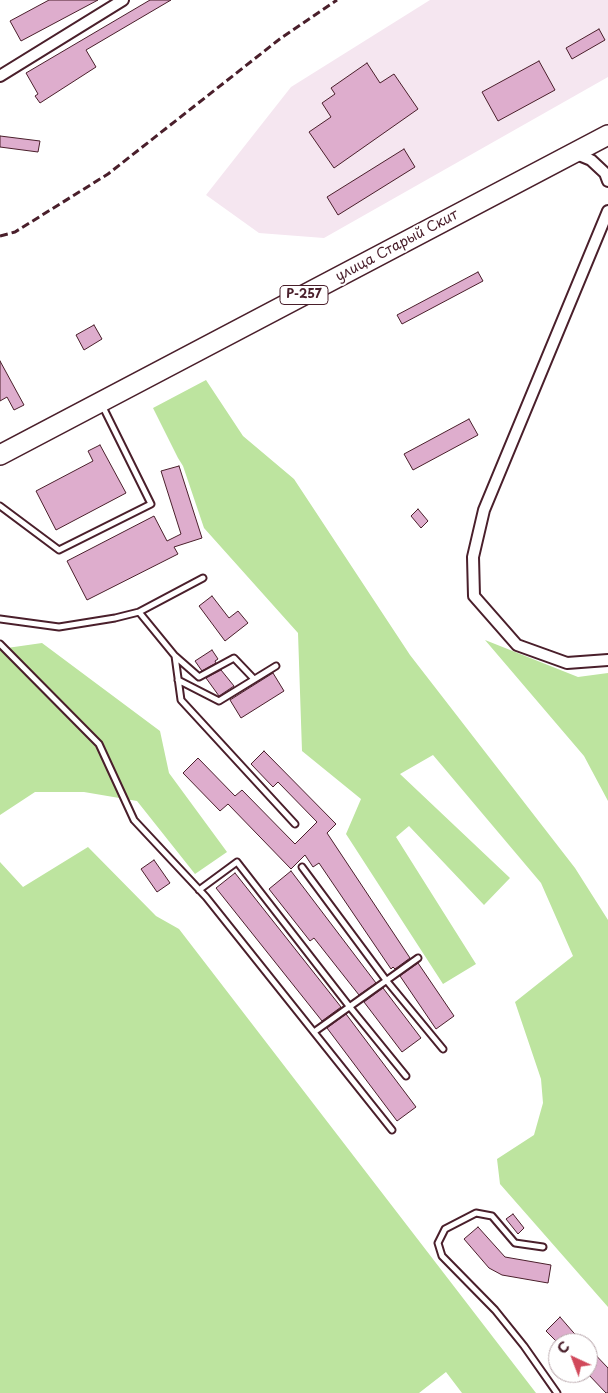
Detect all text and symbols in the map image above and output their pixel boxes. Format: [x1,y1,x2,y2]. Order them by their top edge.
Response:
street label: улица Старый Скит [333,206,461,286]
road number: Р-257 [280,286,328,304]
north arrow [548,1333,598,1383]
text: С [552,1336,574,1359]

